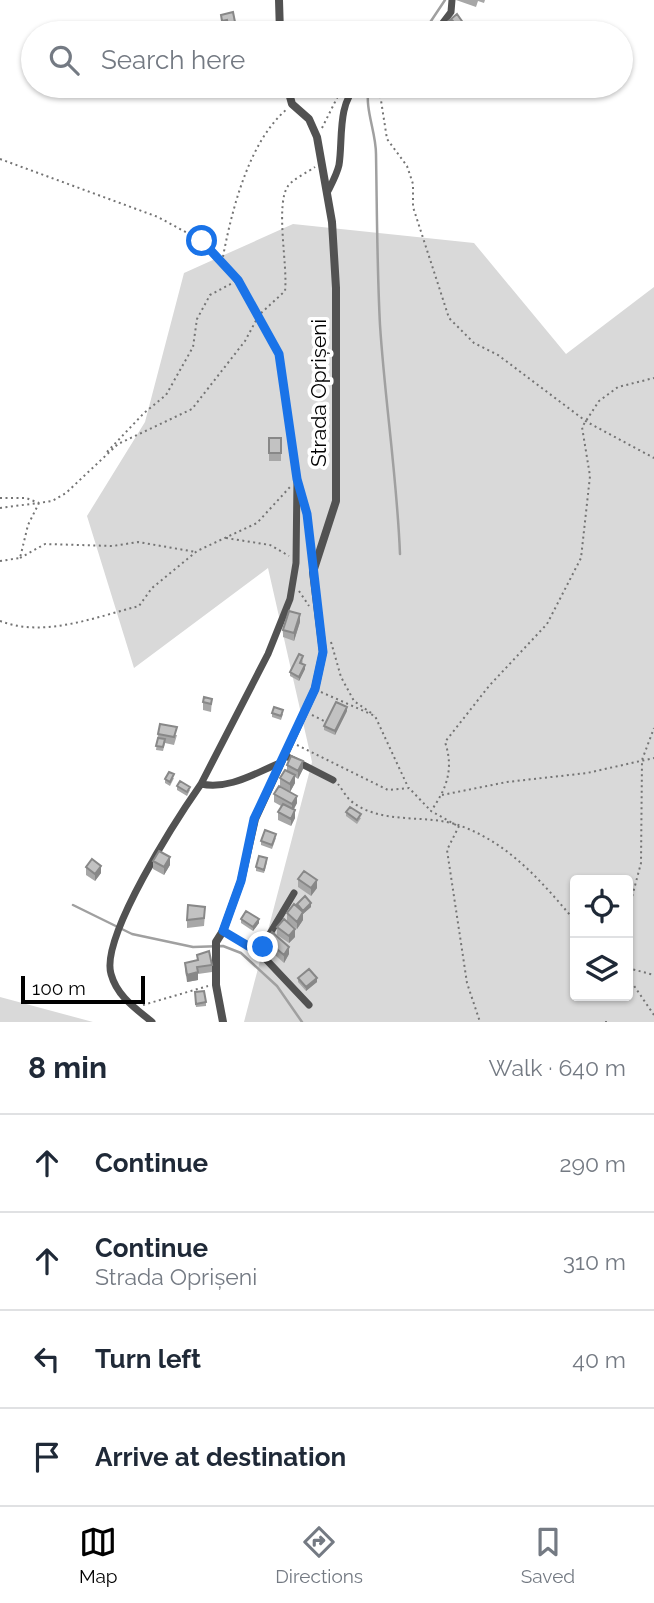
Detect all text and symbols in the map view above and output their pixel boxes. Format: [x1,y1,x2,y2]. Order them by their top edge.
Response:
search box [21,21,633,98]
icon: search [45,41,83,79]
text: Search here [101,45,245,75]
route start [186,225,217,256]
street label: Strada Oprișeni [306,319,331,467]
map controls [570,875,633,1001]
button: locate [570,875,633,938]
route end [247,931,278,962]
button: layers [570,938,633,1001]
scale bar [21,973,145,1005]
text: 100 m [32,977,86,999]
text: 8 min [28,1050,107,1085]
text: Walk · 640 m [489,1054,626,1081]
icon: ahead [28,1144,66,1182]
text: Continue [95,1148,208,1178]
text: 290 m [559,1150,626,1177]
text: Continue [95,1233,208,1263]
icon: ahead [28,1242,66,1280]
text: 310 m [563,1248,626,1275]
text: Strada Oprișeni [95,1263,257,1290]
icon: left [28,1340,66,1378]
text: Turn left [95,1344,201,1374]
text: 40 m [572,1346,626,1373]
icon: arrive [28,1438,66,1476]
text: Arrive at destination [95,1442,346,1472]
tab: Map [79,1523,118,1587]
tab: Directions [275,1523,363,1587]
tab: Saved [521,1523,575,1587]

